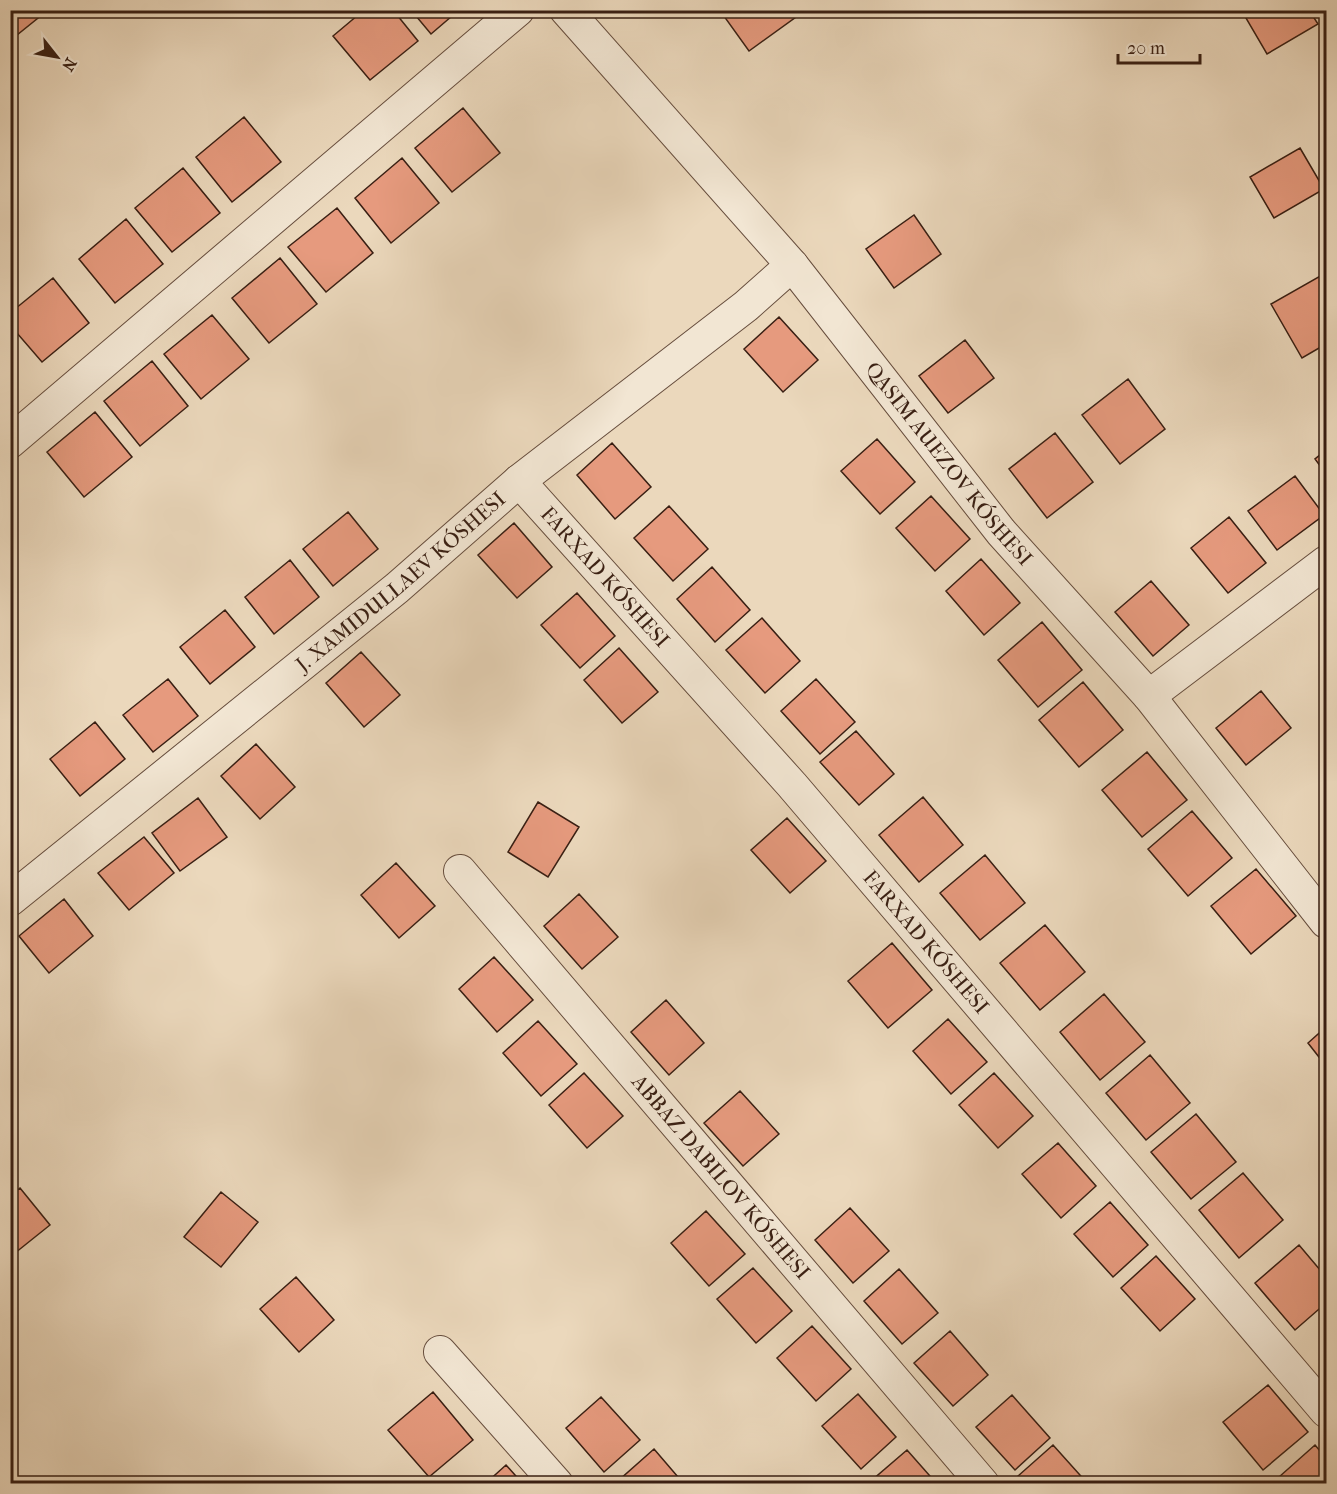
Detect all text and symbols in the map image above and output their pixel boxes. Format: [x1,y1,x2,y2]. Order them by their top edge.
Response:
north arrow [27,27,87,87]
scale bar [1118,27,1200,65]
text: 20 m [1127,38,1165,59]
text: N [58,54,81,75]
street label: QASIM AUEZOV KÓSHESI [861,357,1037,570]
street label: J. XAMIDULLAEV KÓSHESI [290,487,510,678]
street label: FARXAD KÓSHESI [536,502,674,652]
street label: FARXAD KÓSHESI [858,866,994,1019]
street label: ABBAZ DABILOV KÓSHESI [626,1069,815,1284]

